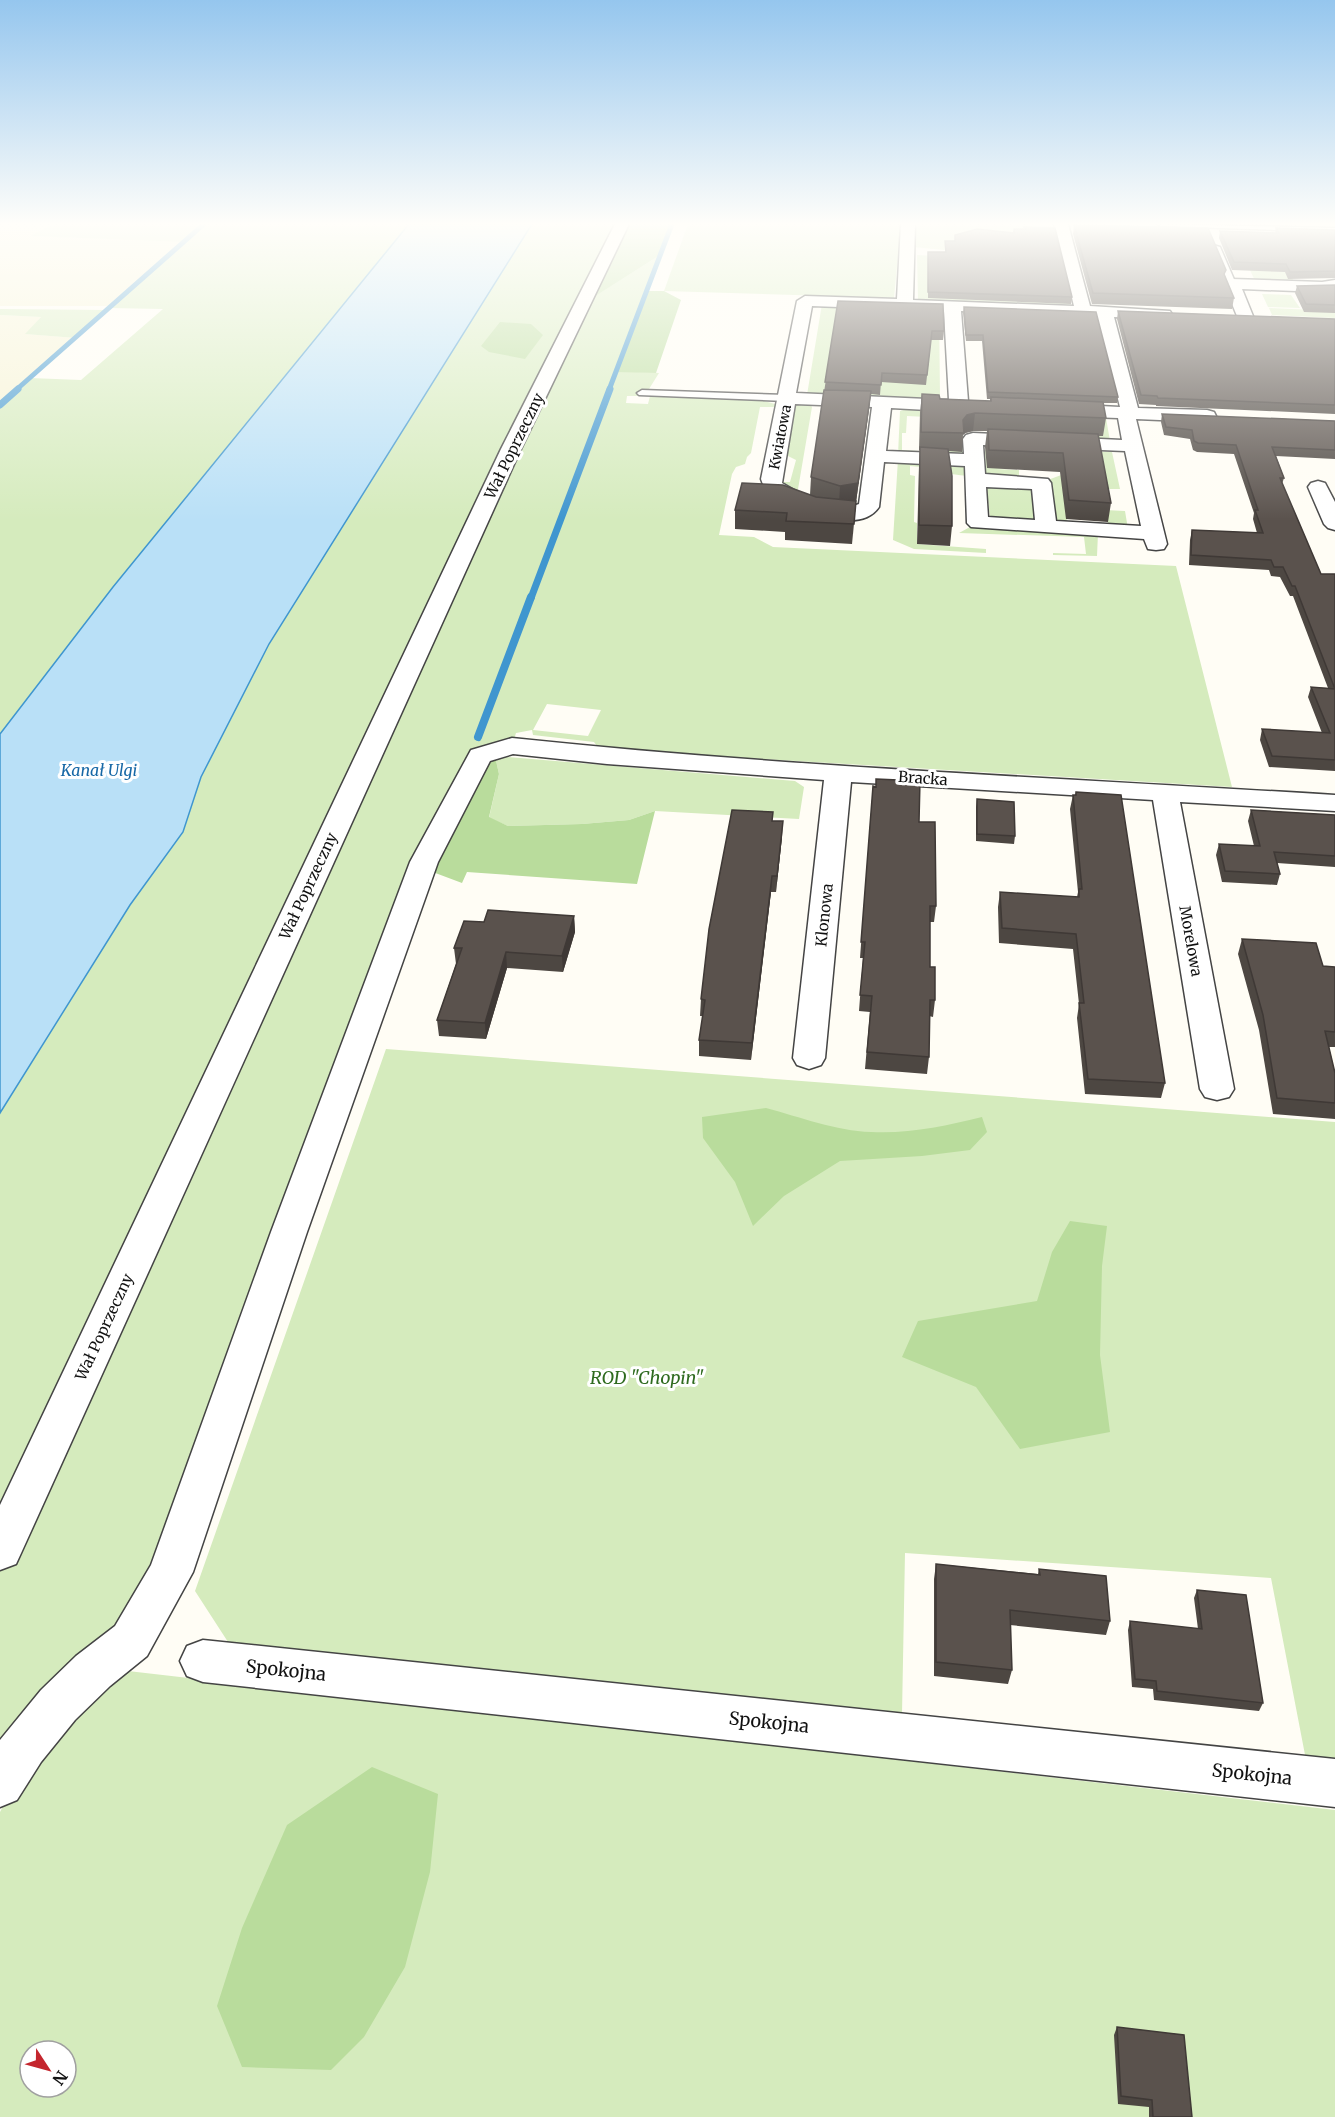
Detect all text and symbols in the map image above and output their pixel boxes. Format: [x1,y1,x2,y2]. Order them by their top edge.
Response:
street label: Wał Poprzeczny [480,390,548,503]
street label: Kwiatowa [765,403,795,471]
water label: Kanał Ulgi [60,760,137,780]
street label: Bracka [898,767,948,789]
street label: Wał Poprzeczny [275,829,341,943]
street label: Klonowa [811,882,837,948]
street label: Morelowa [1175,904,1207,978]
street label: Wał Poprzeczny [71,1270,137,1384]
park label: ROD "Chopin" [590,1366,704,1389]
street label: Spokojna [245,1654,328,1686]
street label: Spokojna [728,1706,811,1738]
street label: Spokojna [1211,1758,1294,1790]
north arrow [18,2039,78,2099]
text: N [48,2067,72,2089]

